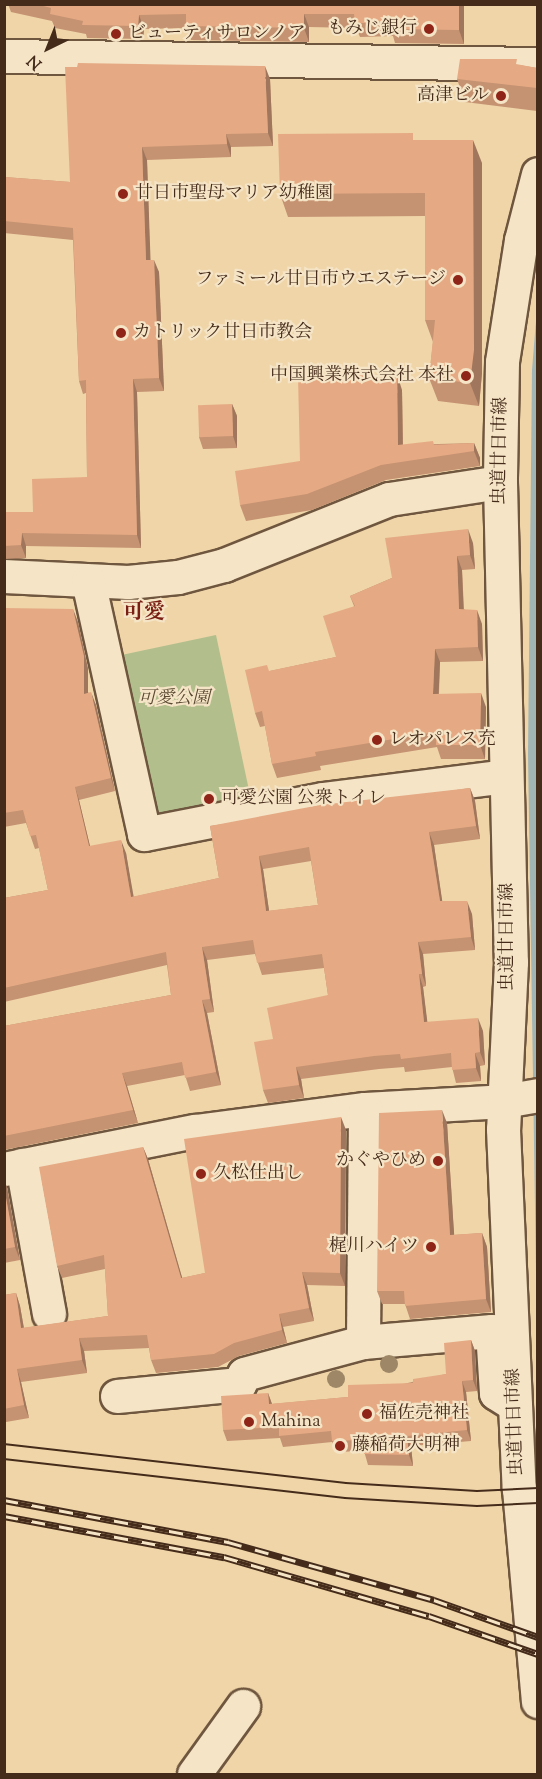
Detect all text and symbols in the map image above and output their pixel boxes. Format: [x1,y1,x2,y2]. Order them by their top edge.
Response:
north arrow [18,18,78,78]
place label: もみじ銀行 [327,18,417,40]
marker: もみじ銀行 [422,22,436,36]
place label: ビューティサロンノア [128,23,308,45]
marker: ビューティサロンノア [109,27,123,41]
text: N [23,49,48,74]
place label: 高津ビル [417,85,489,107]
marker: 高津ビル [494,89,508,103]
place label: 廿日市聖母マリア幼稚園 [135,183,333,205]
marker: 廿日市聖母マリア幼稚園 [116,187,130,201]
place label: ファミール廿日市ウエステージ [194,269,446,291]
marker: ファミール廿日市ウエステージ [451,273,465,287]
place label: カトリック廿日市教会 [133,322,313,344]
marker: カトリック廿日市教会 [114,326,128,340]
place label: 中国興業株式会社 本社 [270,365,454,387]
marker: 中国興業株式会社 本社 [459,369,473,383]
street label: 虫道廿日市線 [489,397,513,505]
district label: 可愛 [123,600,165,626]
park label: 可愛公園 [138,688,210,710]
place label: レオパレス充 [389,729,497,751]
marker: レオパレス充 [370,733,384,747]
place label: 可愛公園 公衆トイレ [221,788,387,810]
marker: 可愛公園 公衆トイレ [202,792,216,806]
street label: 虫道廿日市線 [497,883,519,991]
place label: かぐやひめ [336,1150,426,1172]
marker: かぐやひめ [431,1154,445,1168]
place label: 久松仕出し [213,1163,303,1185]
marker: 久松仕出し [194,1167,208,1181]
place label: 梶川ハイツ [329,1236,419,1258]
marker: 梶川ハイツ [424,1240,438,1254]
street label: 虫道廿日市線 [503,1368,529,1476]
place label: 福佐売神社 [379,1403,469,1425]
marker: 福佐売神社 [360,1407,374,1421]
place label: Mahina [261,1411,320,1433]
marker: Mahina [242,1415,256,1429]
place label: 藤稲荷大明神 [352,1435,460,1457]
marker: 藤稲荷大明神 [333,1439,347,1453]

